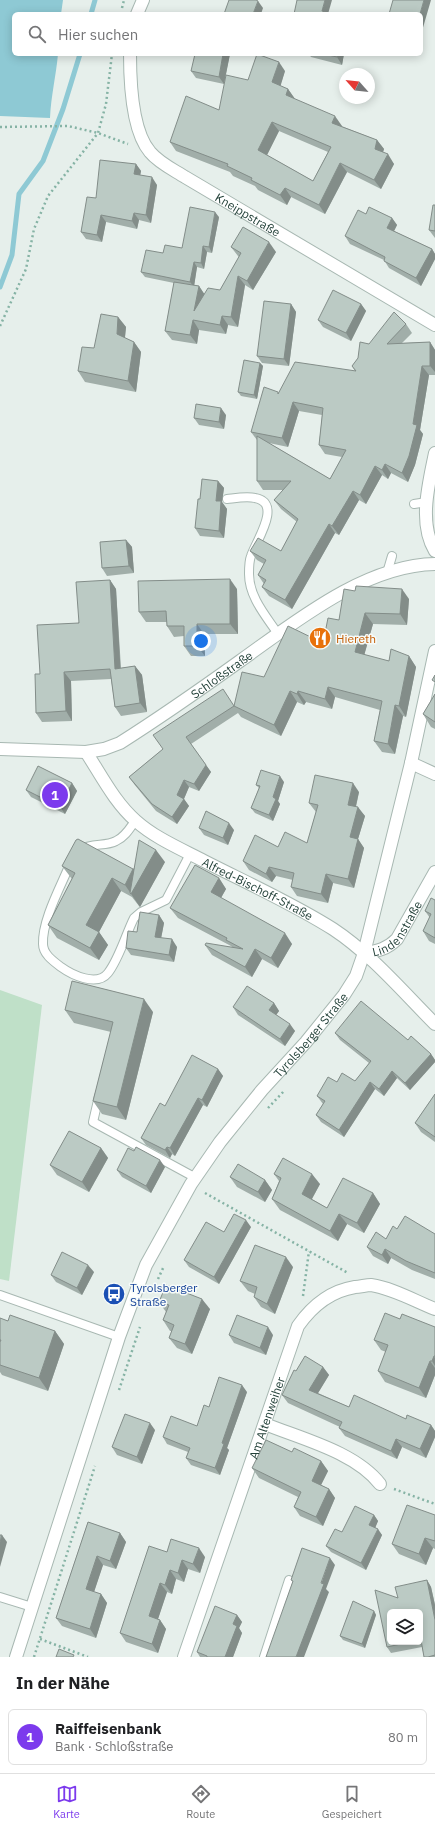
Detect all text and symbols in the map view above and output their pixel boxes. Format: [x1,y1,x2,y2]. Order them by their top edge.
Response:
search box [12,12,423,56]
icon: search [26,23,48,45]
text: Hier suchen [58,25,138,44]
north arrow [339,68,375,104]
street label: Kneippstraße [213,189,284,240]
restaurant icon: Hiereth [307,625,333,651]
your location [191,631,211,651]
place label: Hiereth [336,631,376,646]
street label: Schloßstraße [188,647,256,701]
pin: 1 [42,780,68,810]
street label: Alfred-Bischoff-Straße [200,854,316,923]
street label: Lindenstraße [371,898,425,959]
street label: Tyrolsberger Straße [270,989,351,1080]
place label: Tyrolsberger Straße [130,1280,198,1309]
bus stop icon: Tyrolsberger Straße [101,1281,127,1307]
street label: Am Altenweiher [245,1374,288,1461]
map controls [387,1609,423,1645]
button: layers [387,1609,423,1645]
text: In der Nähe [16,1672,110,1694]
text: Raiffeisenbank [55,1719,162,1738]
text: 1 [26,1729,34,1746]
text: 80 m [388,1729,418,1746]
text: Bank · Schloßstraße [55,1738,174,1755]
tab: Karte [53,1783,80,1821]
tab: Route [186,1783,215,1821]
tab: Gespeichert [322,1783,382,1821]

